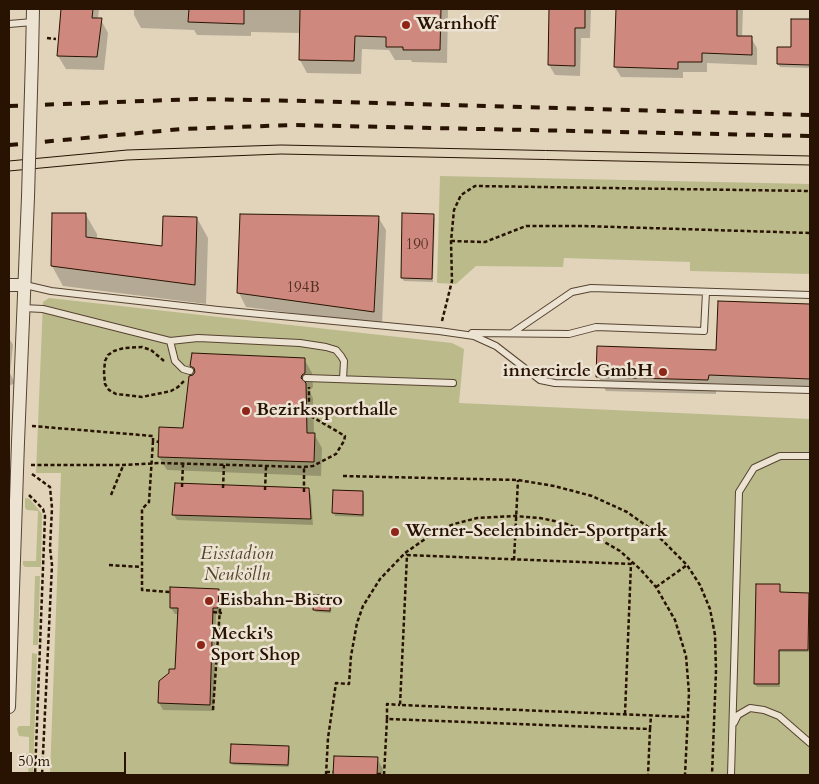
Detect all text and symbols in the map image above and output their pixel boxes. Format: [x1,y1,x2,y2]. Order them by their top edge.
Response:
place label: Warnhoff [416,14,496,36]
marker: Warnhoff [400,19,412,31]
house number: 190 [405,237,429,255]
house number: 194B [286,280,320,298]
place label: innercircle GmbH [503,361,653,383]
marker: innercircle GmbH [657,366,669,378]
place label: Bezirkssporthalle [256,400,398,422]
marker: Bezirkssporthalle [240,405,252,417]
place label: Werner-Seelenbinder-Sportpark [405,521,668,543]
marker: Werner-Seelenbinder-Sportpark [389,526,401,538]
park label: Eisstadion Neukölln [201,544,273,586]
place label: Eisbahn-Bistro [219,590,343,612]
marker: Eisbahn-Bistro [203,595,215,607]
place label: Mecki's Sport Shop [211,624,301,666]
marker: Mecki's Sport Shop [195,639,207,651]
scale bar [12,742,129,774]
text: 50 m [18,751,50,771]

